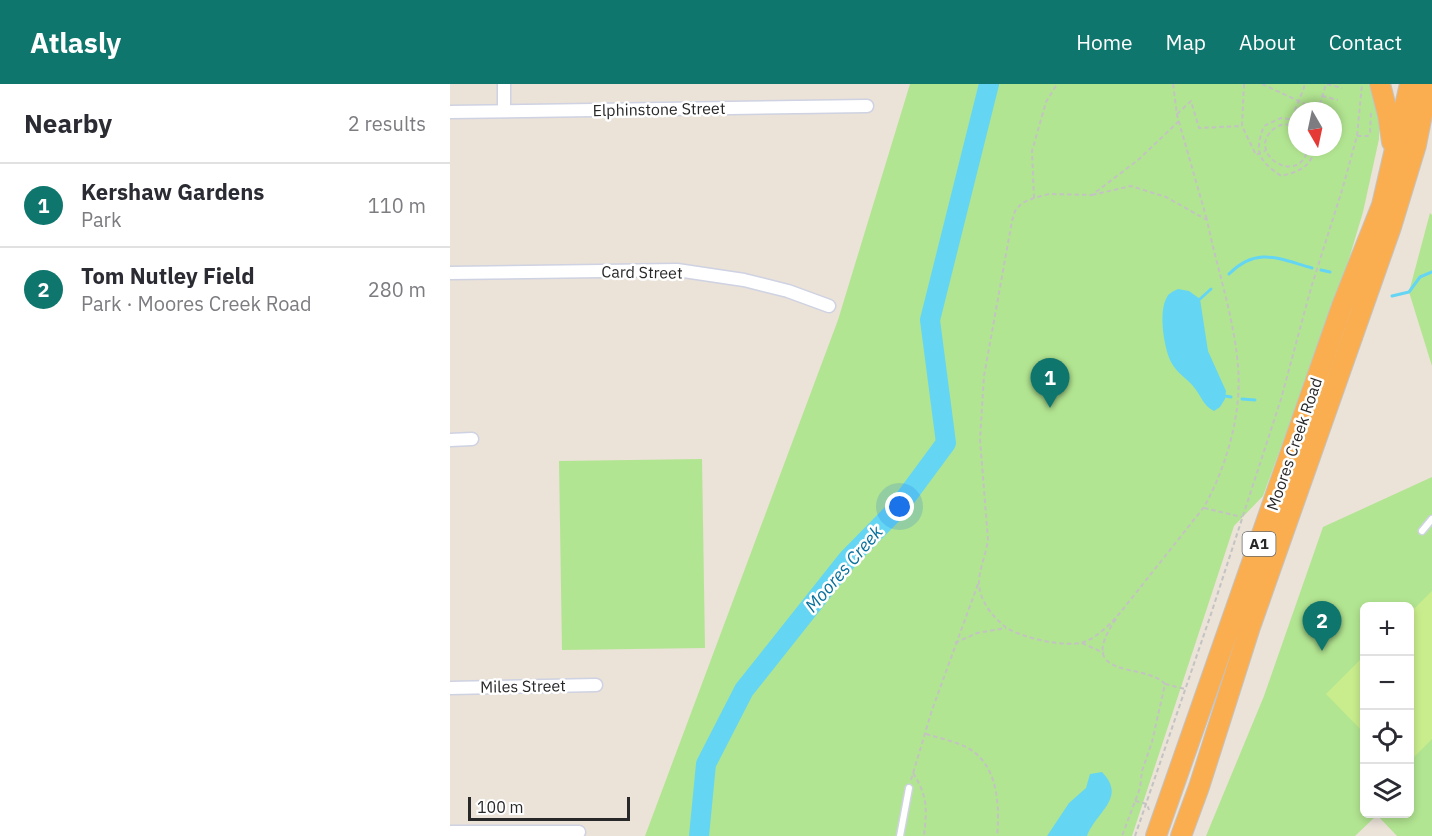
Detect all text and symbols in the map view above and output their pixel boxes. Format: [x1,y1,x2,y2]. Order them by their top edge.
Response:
text: Atlasly [30,24,121,61]
text: Home [1076,28,1133,56]
text: Map [1166,28,1206,56]
text: About [1239,28,1296,56]
text: Contact [1329,28,1402,56]
street label: Elphinstone Street [592,98,726,120]
north arrow [1288,102,1342,156]
text: Nearby [24,106,112,140]
text: 2 results [348,110,426,137]
text: Kershaw Gardens [81,177,264,206]
text: 1 [38,192,50,219]
text: 110 m [368,192,426,219]
text: Park [81,206,121,233]
text: Tom Nutley Field [81,261,255,290]
street label: Card Street [601,261,683,283]
text: 2 [38,276,50,303]
text: 280 m [368,276,426,303]
text: Park · Moores Creek Road [81,290,312,317]
pin: 1 [1030,358,1070,408]
street label: Moores Creek Road [1262,375,1326,513]
your location [885,492,914,521]
water label: Moores Creek [800,520,888,617]
road number: A1 [1242,532,1276,556]
pin: 2 [1302,602,1342,651]
map controls [1360,602,1414,818]
button: + [1360,602,1414,656]
button: − [1360,656,1414,710]
street label: Miles Street [480,675,566,697]
button: locate [1360,710,1414,764]
button: layers [1360,764,1414,818]
scale bar [468,794,630,822]
text: 100 m [477,797,524,817]

